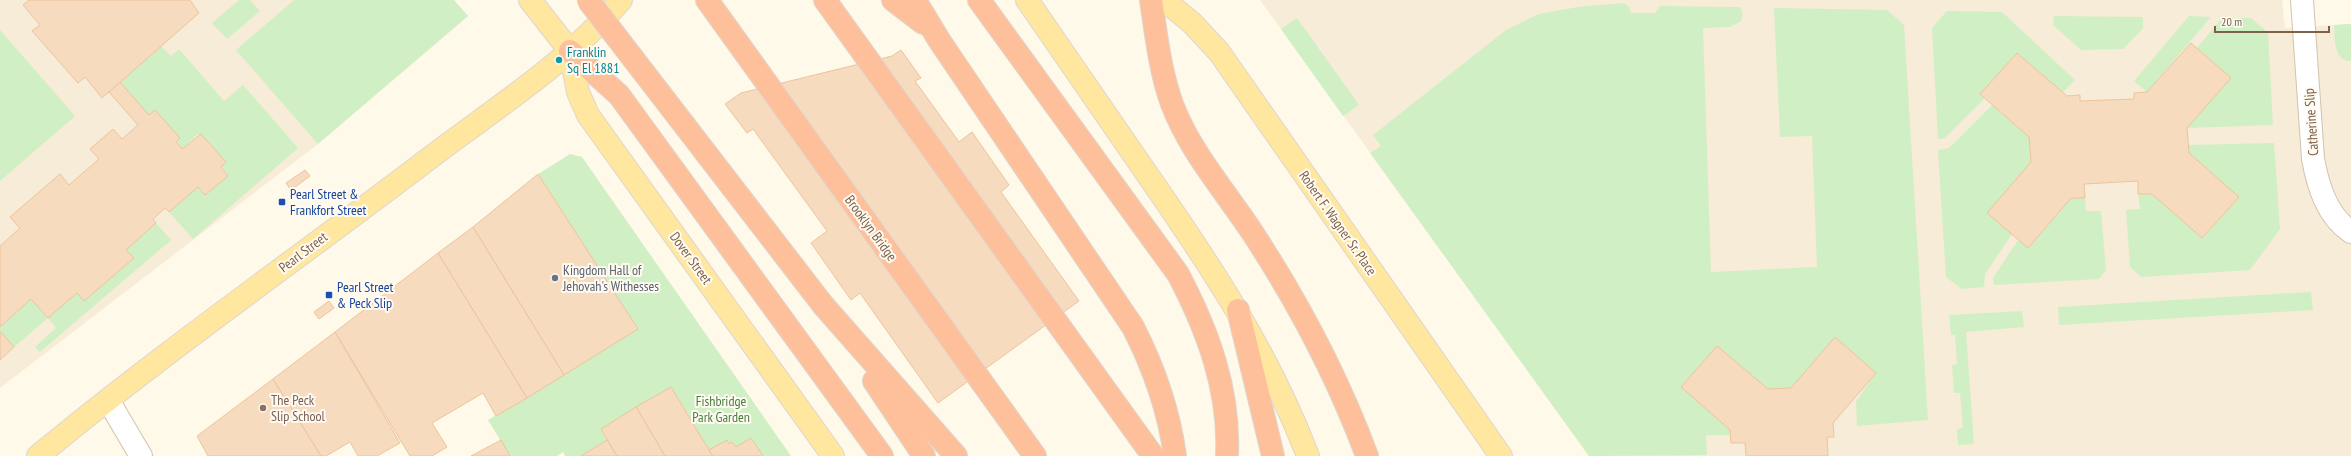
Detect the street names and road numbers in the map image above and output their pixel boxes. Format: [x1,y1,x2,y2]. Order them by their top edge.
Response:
street label: Catherine Slip [2300,88,2322,156]
street label: Robert F. Wagner Sr. Place [1295,167,1381,279]
street label: Brooklyn Bridge [841,192,901,265]
street label: Pearl Street [275,228,331,276]
street label: Dover Street [666,228,716,288]

